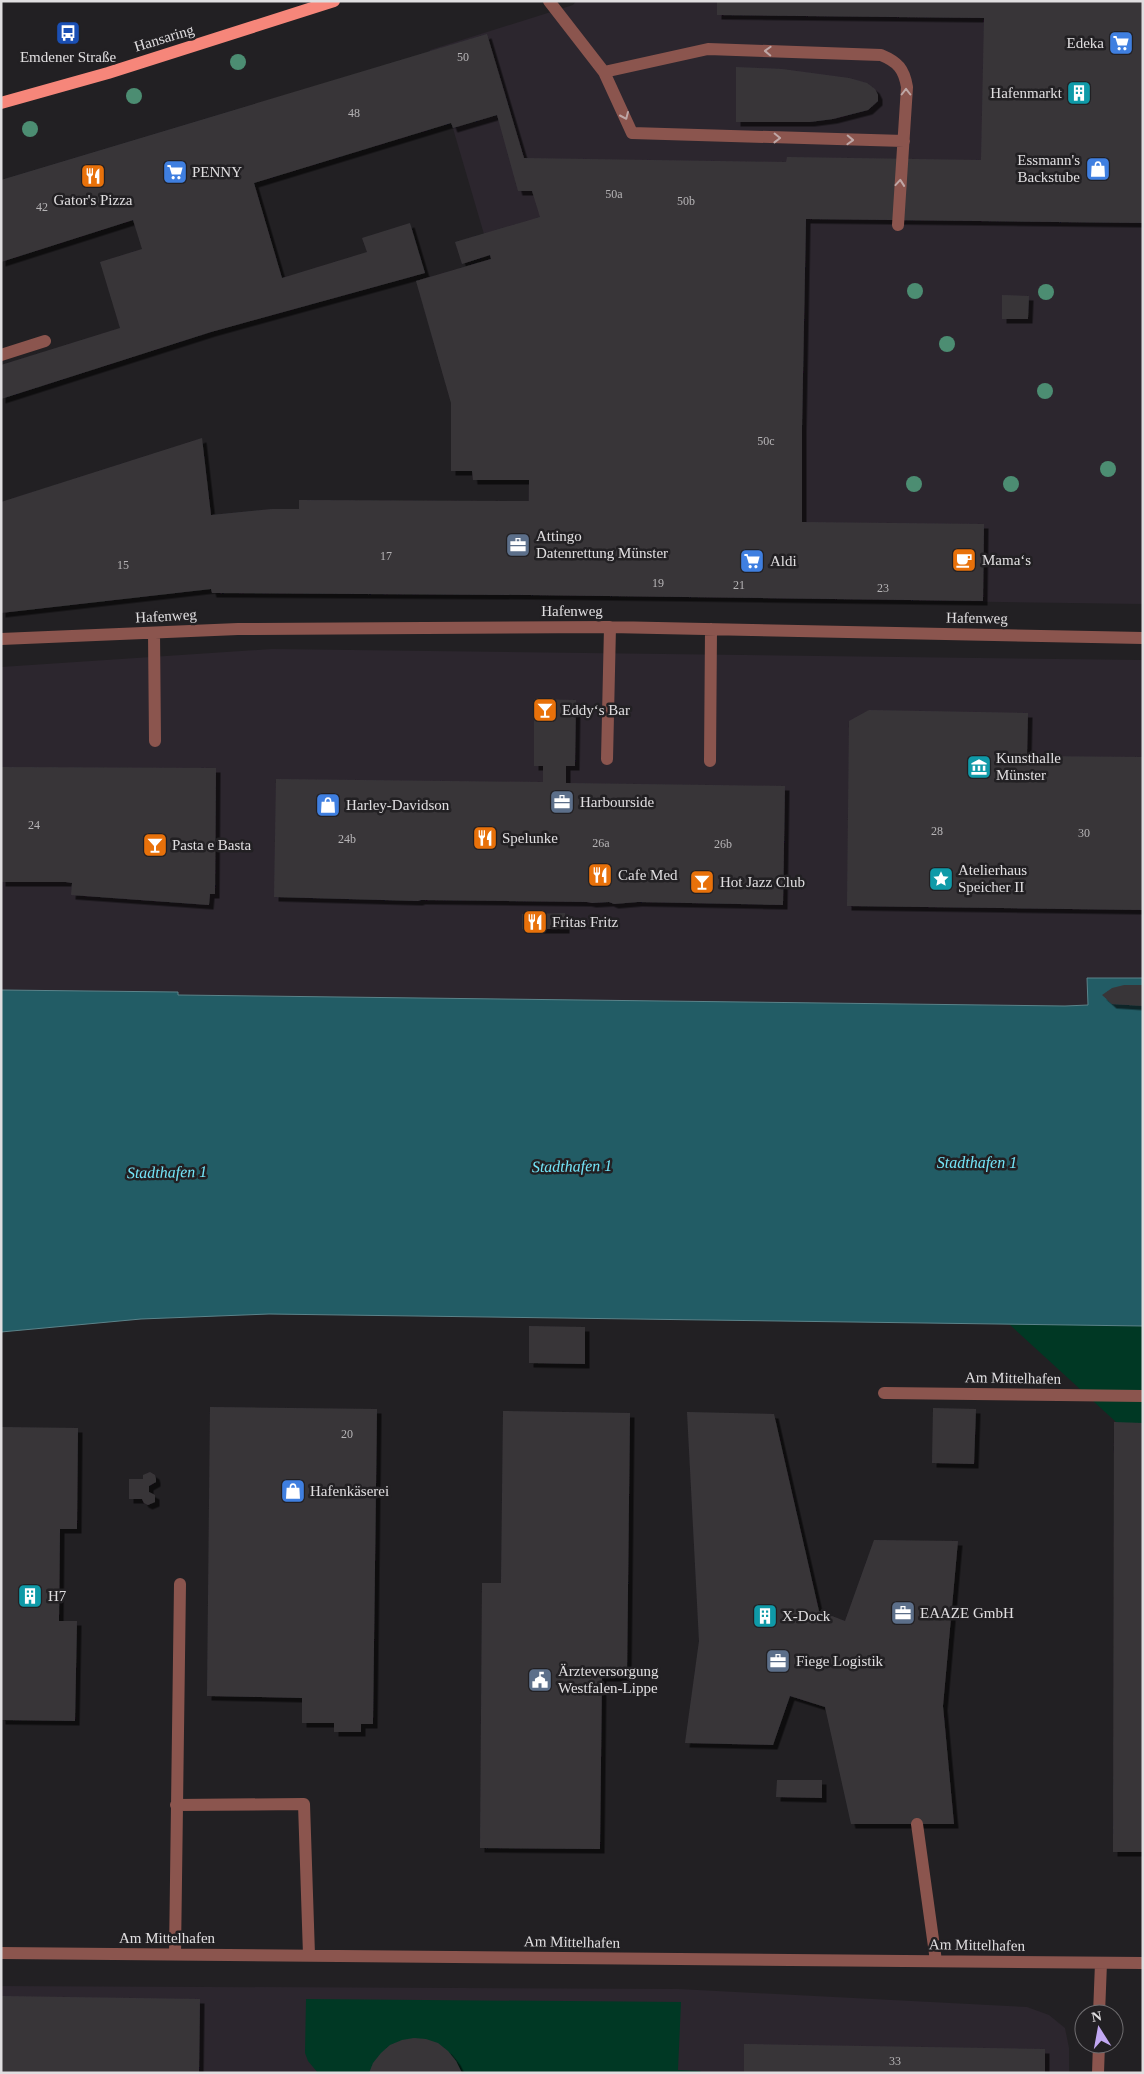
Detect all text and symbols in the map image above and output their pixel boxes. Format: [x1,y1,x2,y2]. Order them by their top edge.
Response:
bus stop icon: Emdener Straße [55,20,81,46]
street label: Hansaring [132,21,196,55]
supermarket icon: Edeka [1108,30,1134,56]
place label: Edeka [1067,35,1104,51]
one-way arrow [764,46,772,56]
place label: Emdener Straße [20,49,116,65]
house number: 50 [457,50,469,64]
building icon: Hafenmarkt [1066,80,1092,106]
place label: Hafenmarkt [990,85,1063,101]
one-way arrow [901,88,911,96]
house number: 48 [348,106,360,120]
one-way arrow [618,111,629,120]
one-way arrow [773,132,781,143]
one-way arrow [847,135,855,145]
place label: Essmann's Backstube [1017,152,1080,185]
shop icon: Essmann's Backstube [1085,156,1111,182]
supermarket icon: PENNY [162,159,188,185]
restaurant icon: Gator's Pizza [80,163,106,189]
place label: PENNY [192,164,242,180]
one-way arrow [894,179,905,187]
house number: 50a [605,187,623,201]
place label: Gator's Pizza [54,192,133,208]
house number: 50b [677,194,695,208]
house number: 42 [36,200,48,214]
house number: 50c [757,434,775,448]
place label: Attingo Datenrettung Münster [536,528,668,561]
office icon: Attingo Datenrettung Münster [505,532,531,558]
cafe icon: Mama‘s [951,547,977,573]
supermarket icon: Aldi [739,548,765,574]
house number: 17 [380,549,392,563]
place label: Mama‘s [982,552,1031,568]
place label: Aldi [770,553,797,569]
house number: 15 [117,558,129,572]
house number: 19 [652,576,664,590]
house number: 21 [733,578,745,592]
house number: 23 [877,581,889,595]
street label: Hafenweg [541,603,603,619]
street label: Hafenweg [135,606,198,626]
street label: Hafenweg [946,609,1008,627]
bar icon: Eddy‘s Bar [532,697,558,723]
place label: Eddy‘s Bar [562,702,630,718]
place label: Kunsthalle Münster [996,750,1061,783]
museum icon: Kunsthalle Münster [966,754,992,780]
office icon: Harbourside [549,789,575,815]
shop icon: Harley-Davidson [315,792,341,818]
place label: Harbourside [580,794,654,810]
place label: Harley-Davidson [346,797,450,813]
house number: 24 [28,818,40,832]
house number: 28 [931,824,943,838]
restaurant icon: Spelunke [472,825,498,851]
house number: 30 [1078,826,1090,840]
place label: Spelunke [502,830,558,846]
bar icon: Pasta e Basta [142,832,168,858]
house number: 24b [338,832,356,846]
house number: 26a [592,836,610,850]
place label: Pasta e Basta [172,837,251,853]
house number: 26b [714,837,732,851]
restaurant icon: Cafe Med [587,862,613,888]
place label: Atelierhaus Speicher II [958,862,1027,895]
place icon: Atelierhaus Speicher II [928,866,954,892]
place label: Cafe Med [618,867,678,883]
bar icon: Hot Jazz Club [689,869,715,895]
place label: Hot Jazz Club [720,874,805,890]
restaurant icon: Fritas Fritz [522,909,548,935]
place label: Fritas Fritz [552,914,619,930]
water label: Stadthafen 1 [937,1154,1017,1172]
water label: Stadthafen 1 [532,1157,612,1176]
water label: Stadthafen 1 [127,1163,207,1182]
street label: Am Mittelhafen [965,1369,1062,1387]
house number: 20 [341,1427,353,1441]
shop icon: Hafenkäserei [280,1478,306,1504]
place label: Hafenkäserei [310,1483,389,1499]
building icon: H7 [17,1583,43,1609]
place label: H7 [48,1588,67,1604]
office icon: EAAZE GmbH [890,1600,916,1626]
building icon: X-Dock [752,1603,778,1629]
place label: EAAZE GmbH [920,1605,1014,1621]
place label: X-Dock [782,1608,831,1624]
office icon: Fiege Logistik [765,1648,791,1674]
place label: Fiege Logistik [796,1653,884,1669]
place label: Ärzteversorgung Westfalen-Lippe [558,1663,659,1696]
public building icon: Ärzteversorgung Westfalen-Lippe [527,1667,553,1693]
street label: Am Mittelhafen [119,1930,216,1946]
street label: Am Mittelhafen [524,1933,621,1951]
street label: Am Mittelhafen [929,1936,1026,1954]
north arrow [1074,2004,1124,2054]
text: N [1090,2008,1103,2025]
house number: 33 [889,2054,901,2068]

